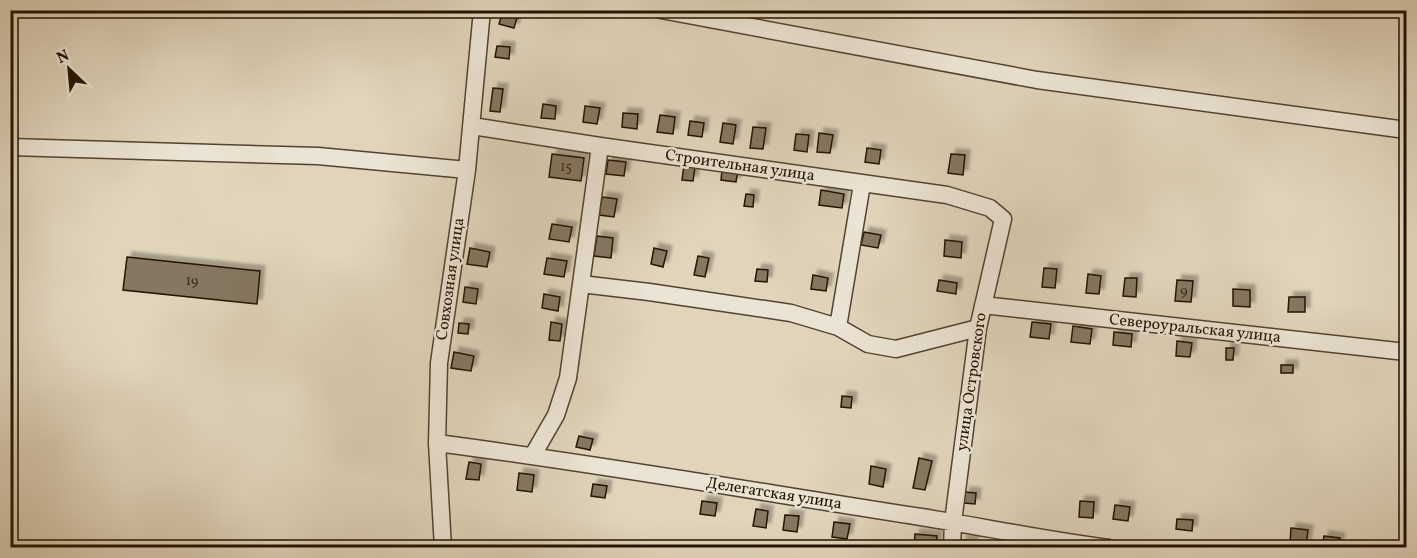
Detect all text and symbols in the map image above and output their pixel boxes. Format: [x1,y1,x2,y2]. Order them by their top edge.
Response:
north arrow [39,39,99,99]
text: N [53,45,74,70]
street label: Строительная улица [664,145,816,187]
house number: 15 [560,158,572,177]
street label: Совхозная улица [432,216,470,342]
house number: 19 [186,272,198,291]
house number: 9 [1180,282,1188,301]
street label: Североуральская улица [1108,309,1282,349]
street label: улица Островского [951,311,993,453]
street label: Делегатская улица [705,472,843,516]

